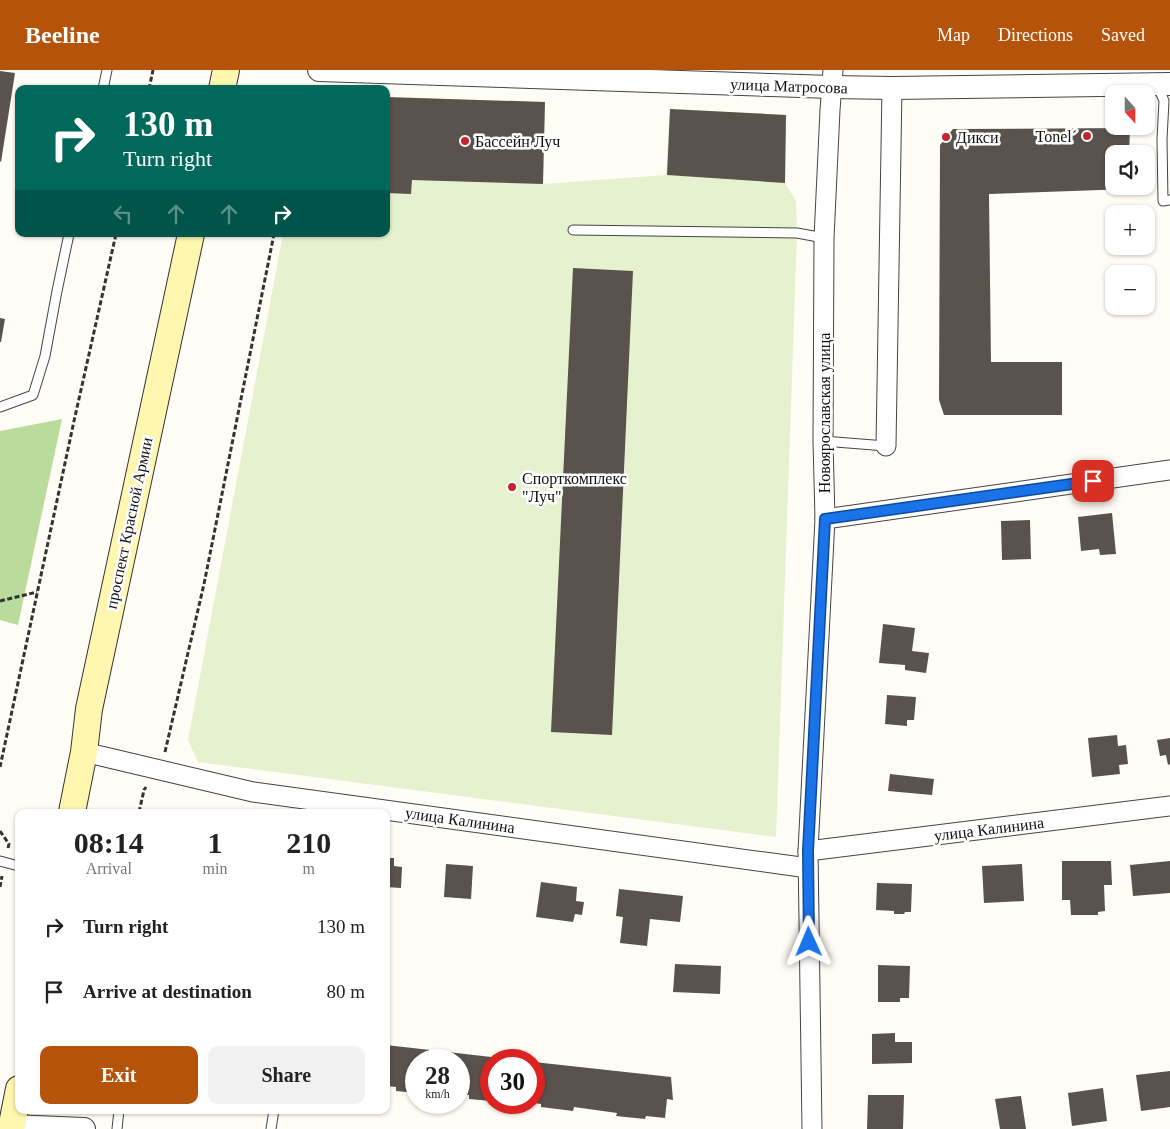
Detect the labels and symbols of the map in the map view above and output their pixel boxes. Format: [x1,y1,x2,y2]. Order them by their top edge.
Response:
street label: улица Матросова [730,75,848,98]
north arrow [1105,85,1155,135]
place label: Tonel´ [1035,128,1077,145]
place label: Дикси [956,129,999,147]
marker: Tonel´ [1081,130,1093,142]
marker: Дикси [940,131,952,143]
place label: Бассейн Луч [475,133,560,151]
marker: Бассейн Луч [459,135,471,147]
street label: Новоярославская улица [816,333,834,493]
street label: проспект Красной Армии [103,435,157,610]
pin [1072,460,1114,502]
place label: Спорткомплекс "Луч" [522,470,627,506]
marker: Спорткомплекс "Луч" [506,481,518,493]
street label: улица Калинина [404,804,516,837]
street label: улица Калинина [933,814,1045,845]
position arrow [782,915,834,967]
speed limit sign: 30 [480,1049,545,1114]

